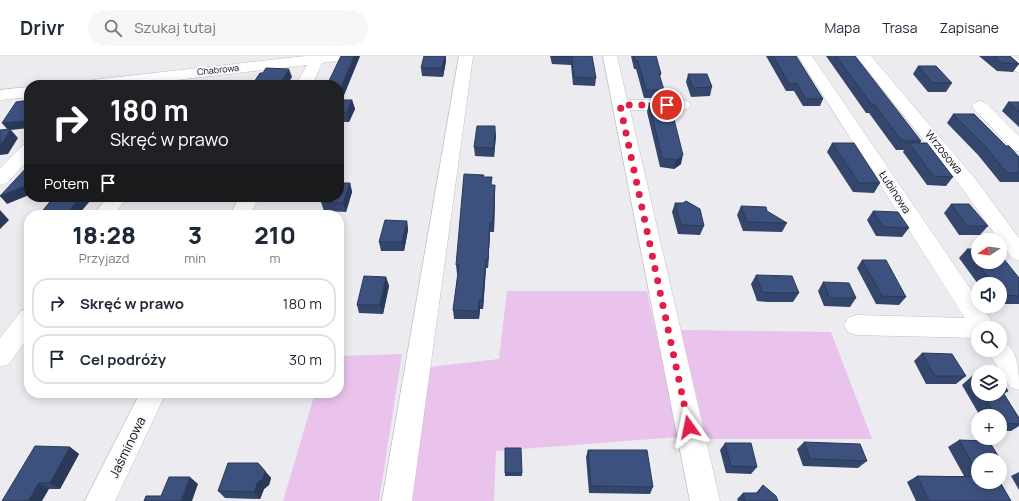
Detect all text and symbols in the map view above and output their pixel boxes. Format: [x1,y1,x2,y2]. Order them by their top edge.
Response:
search box [88,10,368,46]
text: Drivr [20,15,64,41]
icon: search [102,17,124,39]
text: Szukaj tutaj [134,17,216,38]
text: Mapa [825,18,860,37]
text: Trasa [882,18,917,37]
text: Zapisane [939,18,999,37]
street label: Chabrowa [196,61,240,78]
pin [650,88,684,122]
text: 180 m [110,91,189,129]
icon: arrive [656,94,678,116]
icon: right [44,96,96,148]
text: Skręć w prawo [110,127,229,151]
street label: Wrzosowa [922,127,967,177]
street label: Łubinowa [876,167,915,216]
icon: arrive [97,172,119,194]
text: Potem [44,173,89,194]
text: 18:28 [72,218,136,251]
text: 3 [188,218,202,251]
text: 210 [254,218,296,251]
north arrow [971,233,1007,269]
map controls [971,233,1007,489]
text: Przyjazd [79,249,129,267]
text: min [184,249,206,267]
text: m [270,249,281,267]
button: sound [971,277,1007,313]
icon: right [46,292,68,314]
text: Skręć w prawo [80,293,184,314]
text: 180 m [283,293,322,314]
button: search [971,321,1007,357]
icon: arrive [46,348,68,370]
text: Cel podróży [80,349,166,370]
text: 30 m [289,349,322,370]
button: layers [971,365,1007,401]
position arrow [668,406,710,448]
button: + [971,409,1007,445]
street label: Jaśminowa [104,413,150,481]
button: − [971,453,1007,489]

